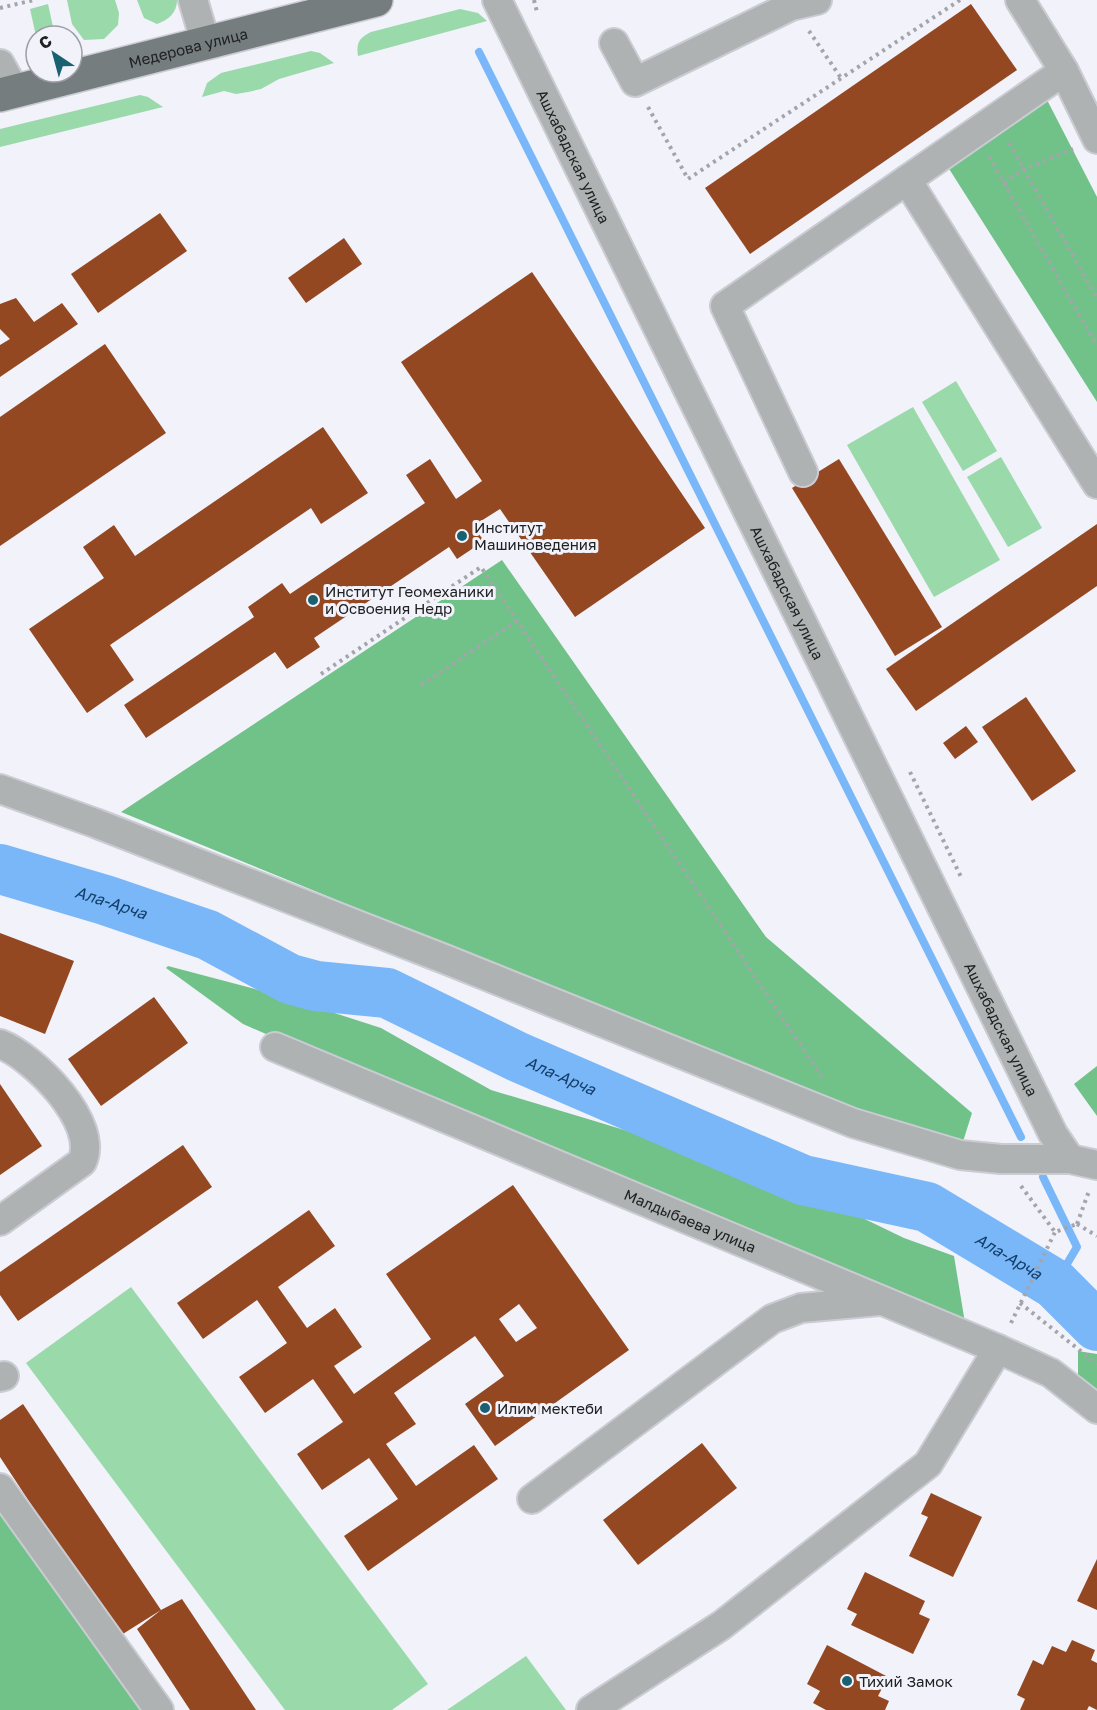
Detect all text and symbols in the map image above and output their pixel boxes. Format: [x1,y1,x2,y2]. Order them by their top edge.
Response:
north arrow [24,24,84,84]
street label: Медерова улица [127,24,250,71]
text: С [35,30,56,53]
street label: Ашхабадская улица [533,86,614,226]
place label: Институт Машиноведения [474,518,596,553]
street label: Ашхабадская улица [747,523,828,662]
marker: Институт Машиноведения [455,529,469,543]
place label: Институт Геомеханики и Освоения Недр [325,582,494,617]
marker: Институт Геомеханики и Освоения Недр [306,593,320,607]
water label: Ала-Арча [73,882,150,924]
street label: Ашхабадская улица [961,959,1042,1099]
water label: Ала-Арча [523,1052,600,1100]
street label: Малдыбаева улица [622,1185,759,1256]
water label: Ала-Арча [972,1228,1046,1284]
place label: Илим мектеби [497,1399,603,1417]
marker: Илим мектеби [478,1401,492,1415]
place label: Тихий Замок [859,1672,953,1690]
marker: Тихий Замок [840,1674,854,1688]

